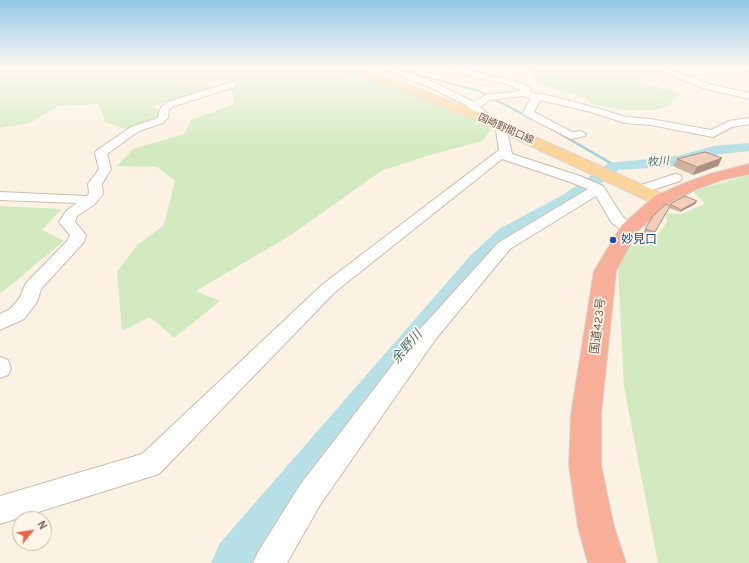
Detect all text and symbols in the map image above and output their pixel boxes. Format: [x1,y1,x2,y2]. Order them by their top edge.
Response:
street label: 国崎野間口線 [476,111,536,147]
water label: 牧川 [646,154,670,170]
place label: 妙見口 [621,233,657,247]
marker: 妙見口 [608,235,618,245]
street label: 国道423号 [587,297,609,355]
water label: 余野川 [388,327,426,367]
north arrow [12,511,52,551]
text: N [34,519,50,532]

